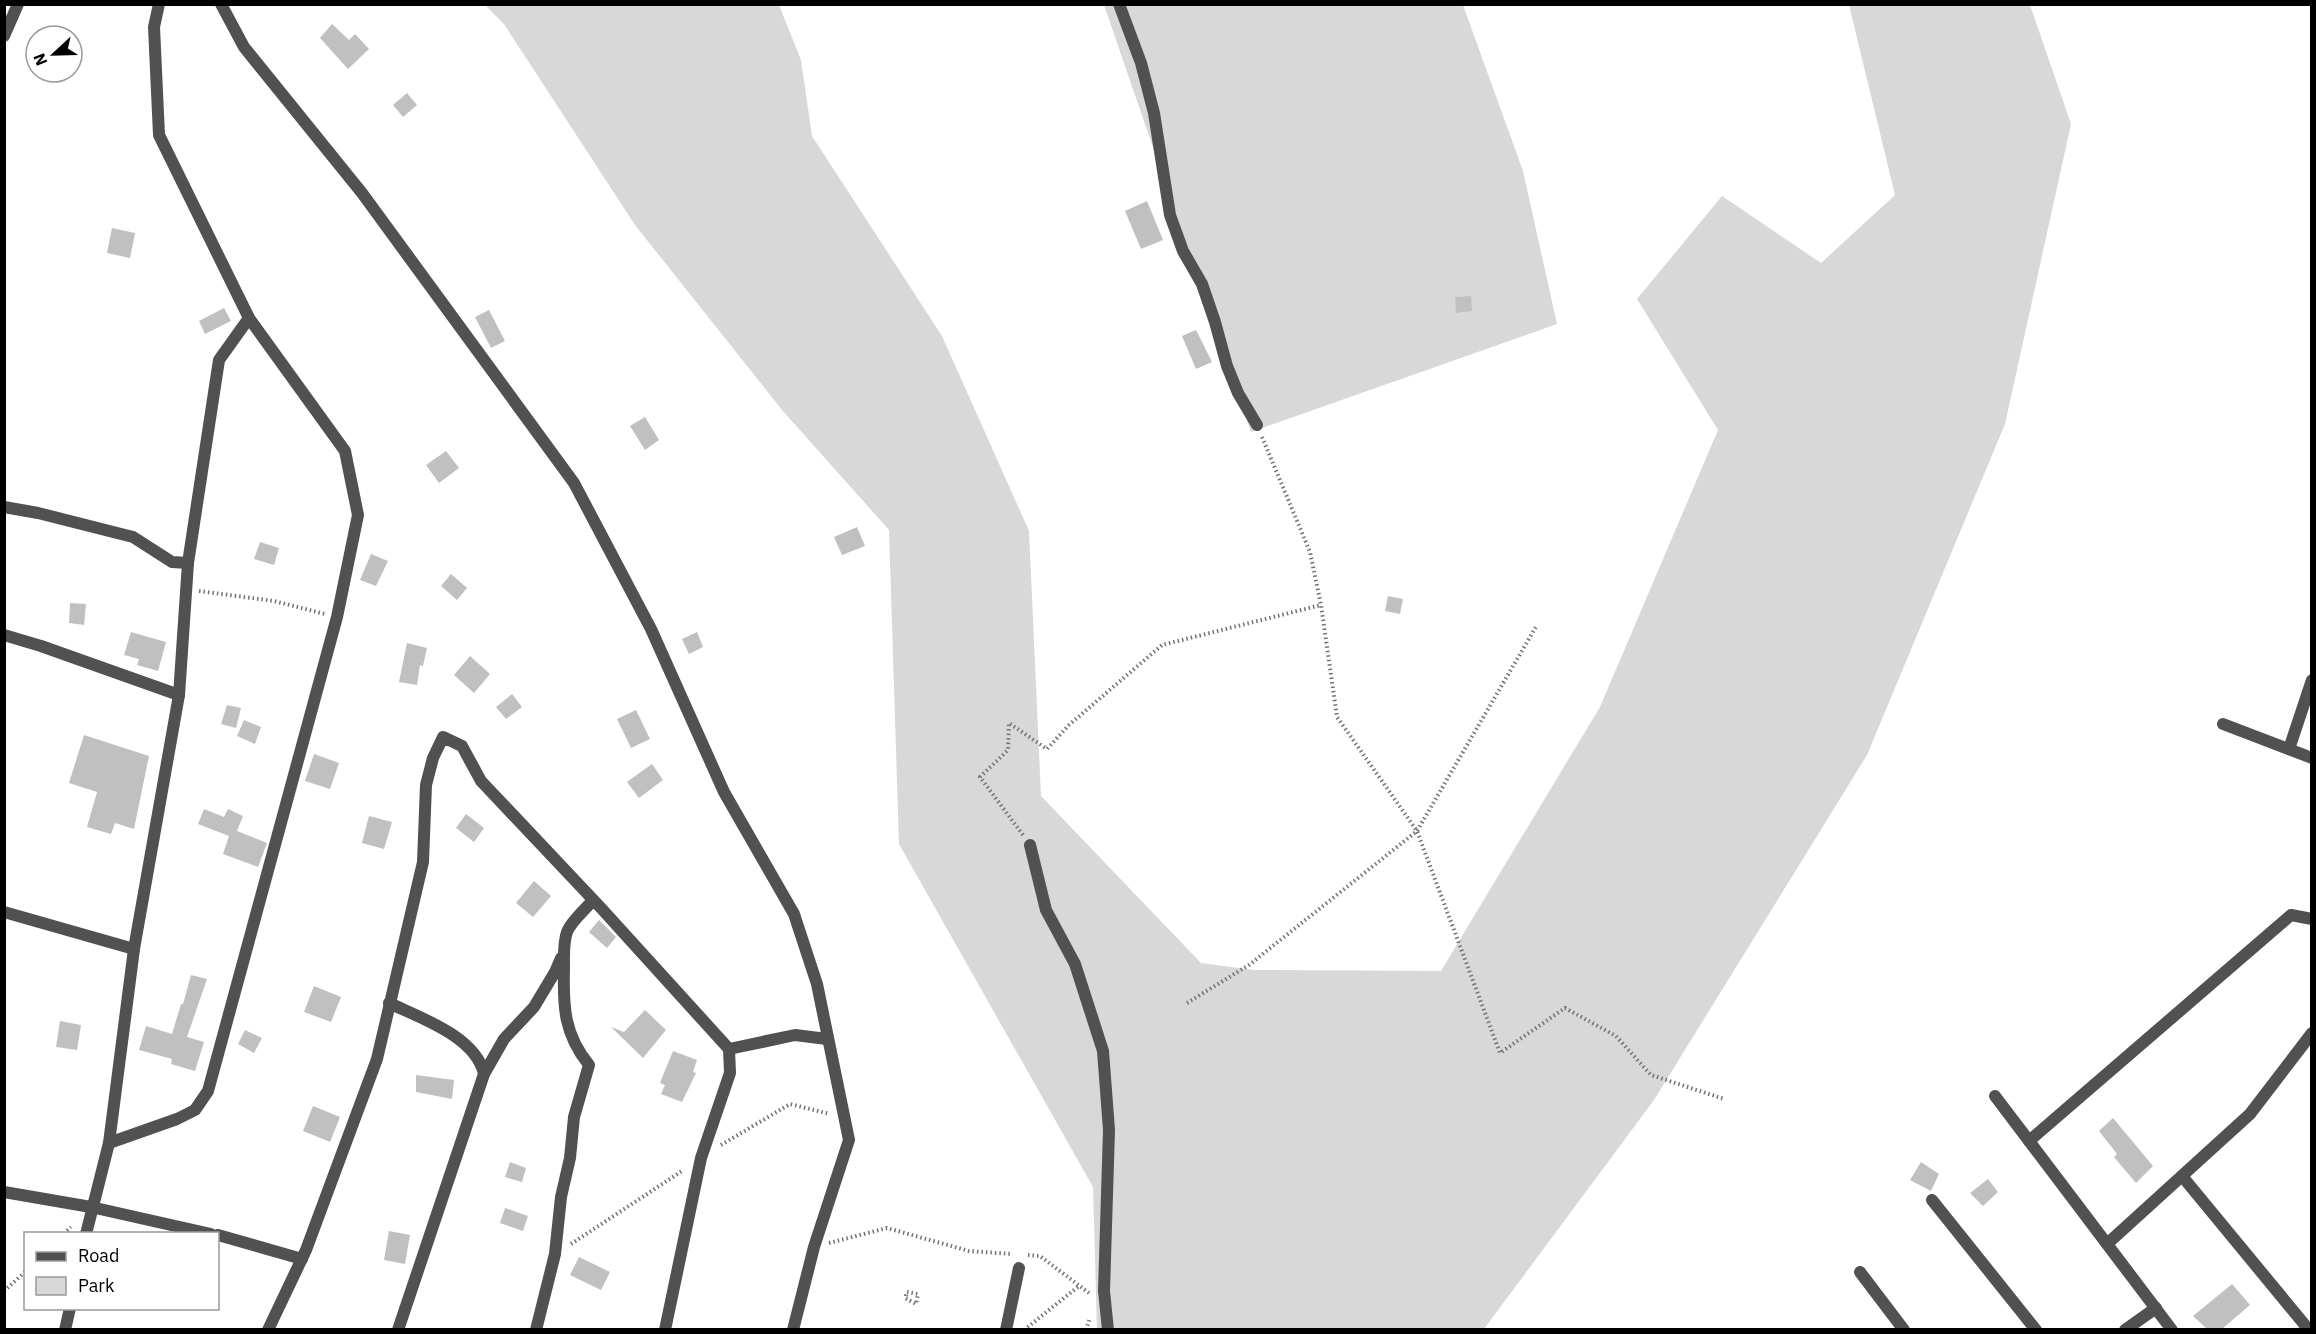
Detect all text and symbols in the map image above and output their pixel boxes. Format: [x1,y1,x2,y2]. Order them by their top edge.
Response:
north arrow [24,24,84,84]
text: N [29,50,52,69]
legend [24,1232,219,1310]
text: Road [78,1244,119,1267]
text: Park [78,1274,115,1297]

